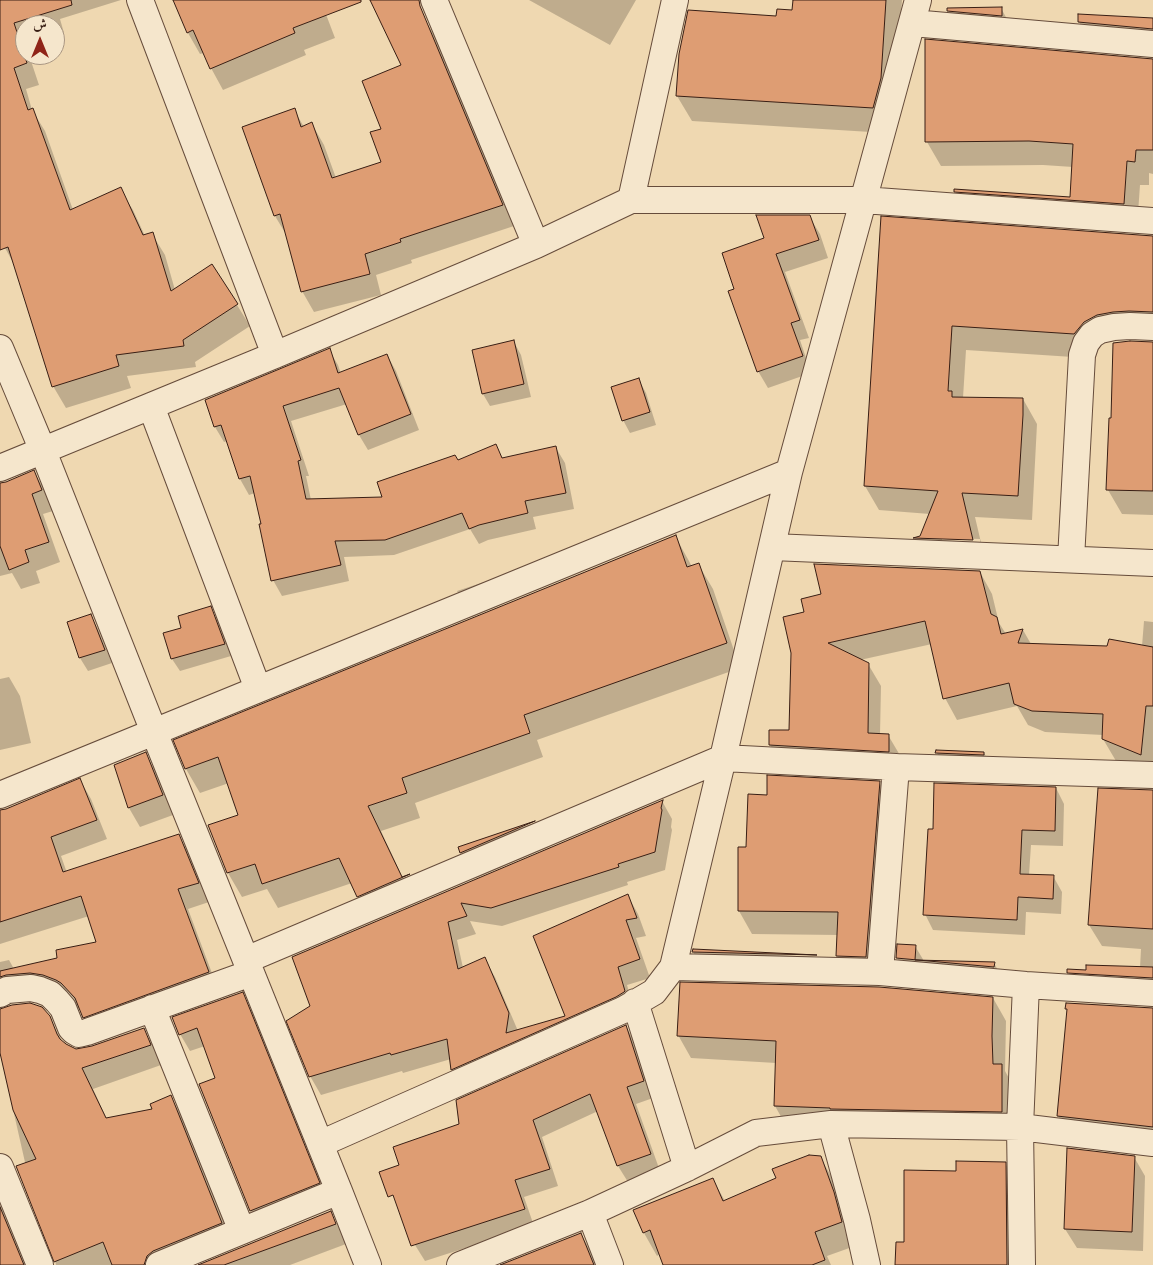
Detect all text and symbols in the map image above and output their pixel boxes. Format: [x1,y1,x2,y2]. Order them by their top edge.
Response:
north arrow [15,15,65,65]
text: ش [33,16,47,36]

